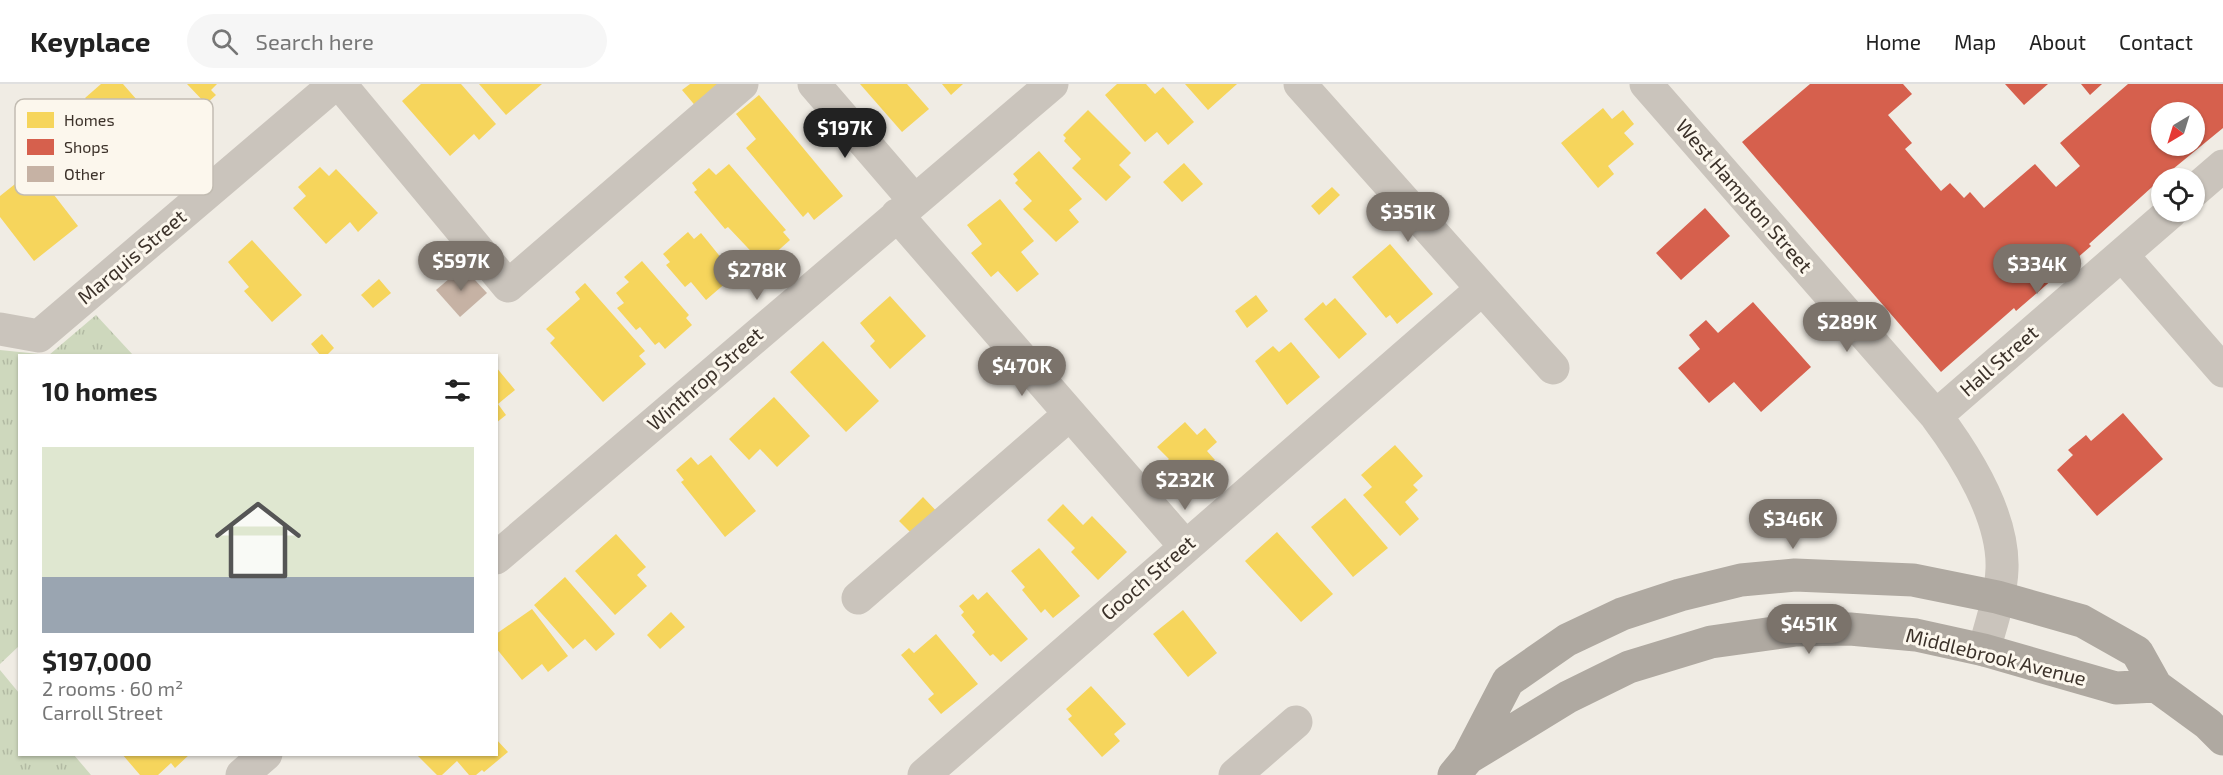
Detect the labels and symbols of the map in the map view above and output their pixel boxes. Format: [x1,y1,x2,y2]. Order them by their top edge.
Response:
legend [15,99,213,195]
north arrow [2151,102,2205,156]
pin: $197K [803,108,887,159]
text: Homes [64,110,115,129]
street label: West Hampton Street [1672,114,1818,277]
text: Shops [64,137,109,156]
text: Other [64,164,106,183]
pin: $351K [1366,192,1450,243]
street label: Marquis Street [72,204,191,309]
pin: $597K [419,241,503,292]
pin: $334K [1995,244,2079,295]
pin: $278K [715,250,799,301]
pin: $289K [1805,302,1889,353]
street label: Hall Street [1954,320,2043,401]
street label: Winthrop Street [642,321,767,435]
pin: $470K [980,346,1064,397]
pin: $232K [1143,460,1227,511]
pin: $346K [1751,499,1835,550]
street label: Gooch Street [1095,530,1200,625]
pin: $451K [1767,604,1851,655]
street label: Middlebrook Avenue [1904,622,2089,690]

